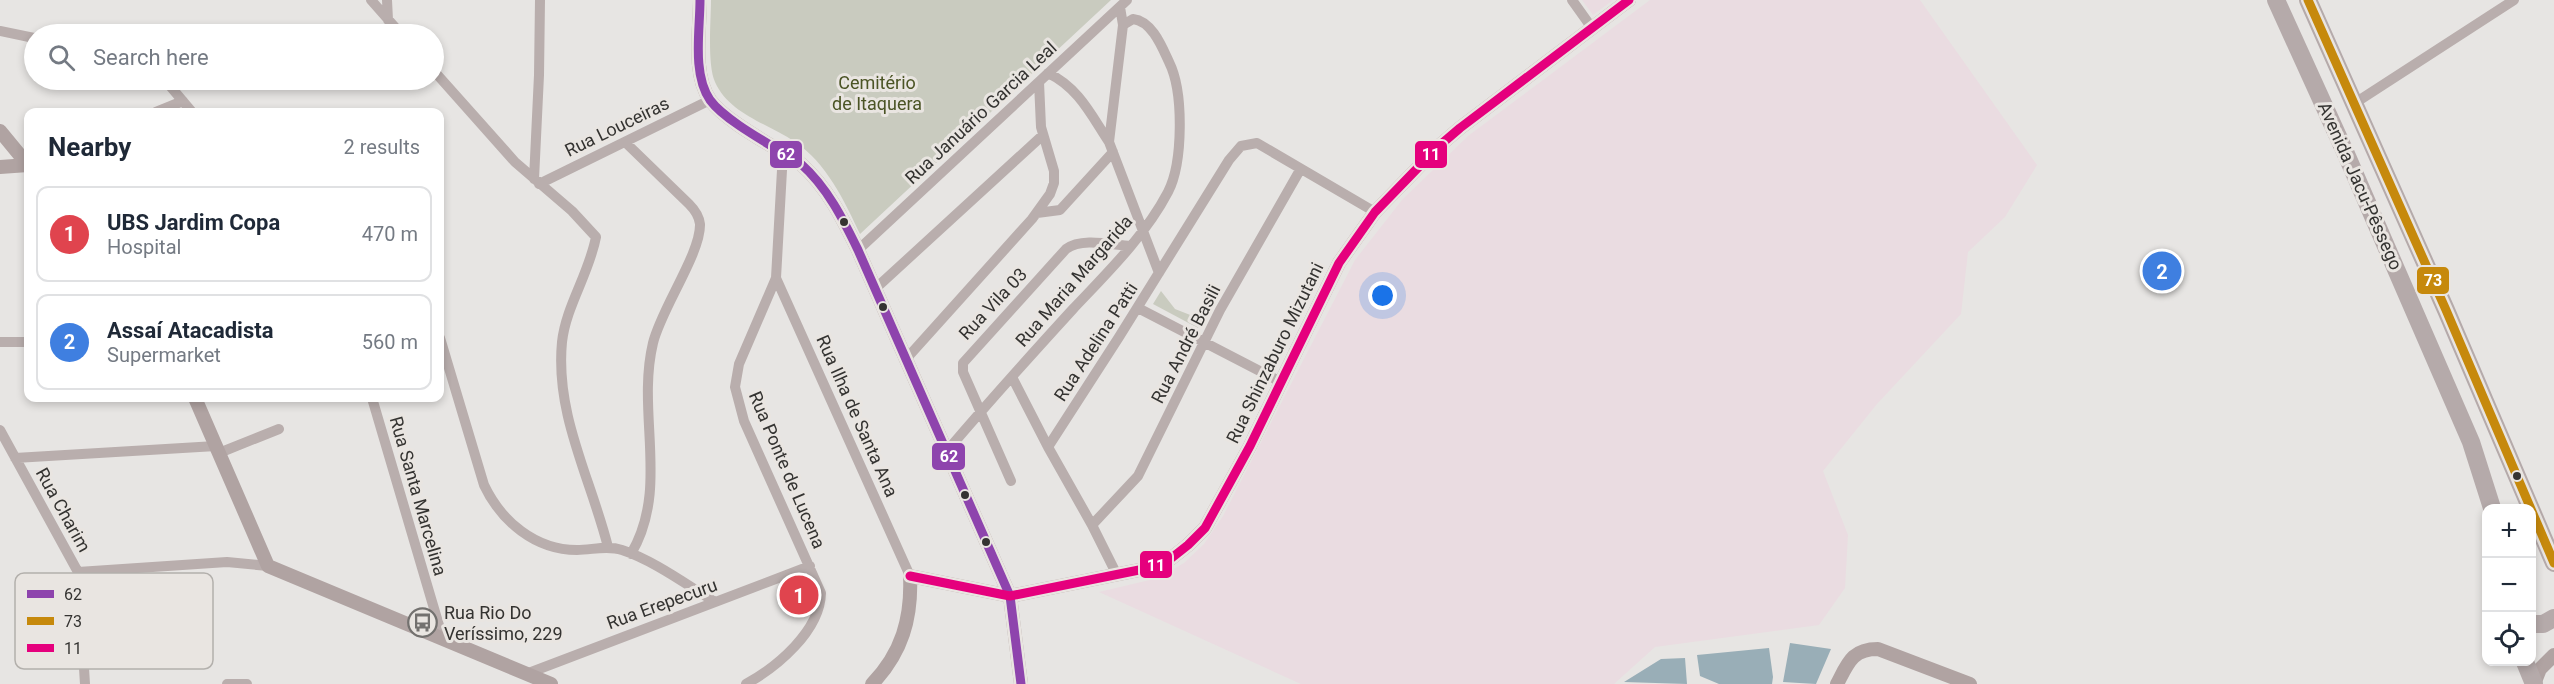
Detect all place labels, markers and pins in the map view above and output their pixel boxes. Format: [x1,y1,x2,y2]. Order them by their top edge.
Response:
unlabelled marker [838,216,850,228]
pin: 2 [2142,248,2182,294]
unlabelled marker [877,301,889,313]
unlabelled marker [2511,470,2523,482]
unlabelled marker [959,489,971,501]
unlabelled marker [980,536,992,548]
pin: 1 [780,572,818,618]
place label: Rua Rio Do Veríssimo, 229 [444,602,563,644]
bus stop icon: Rua Rio Do Veríssimo, 229 [407,607,439,639]

